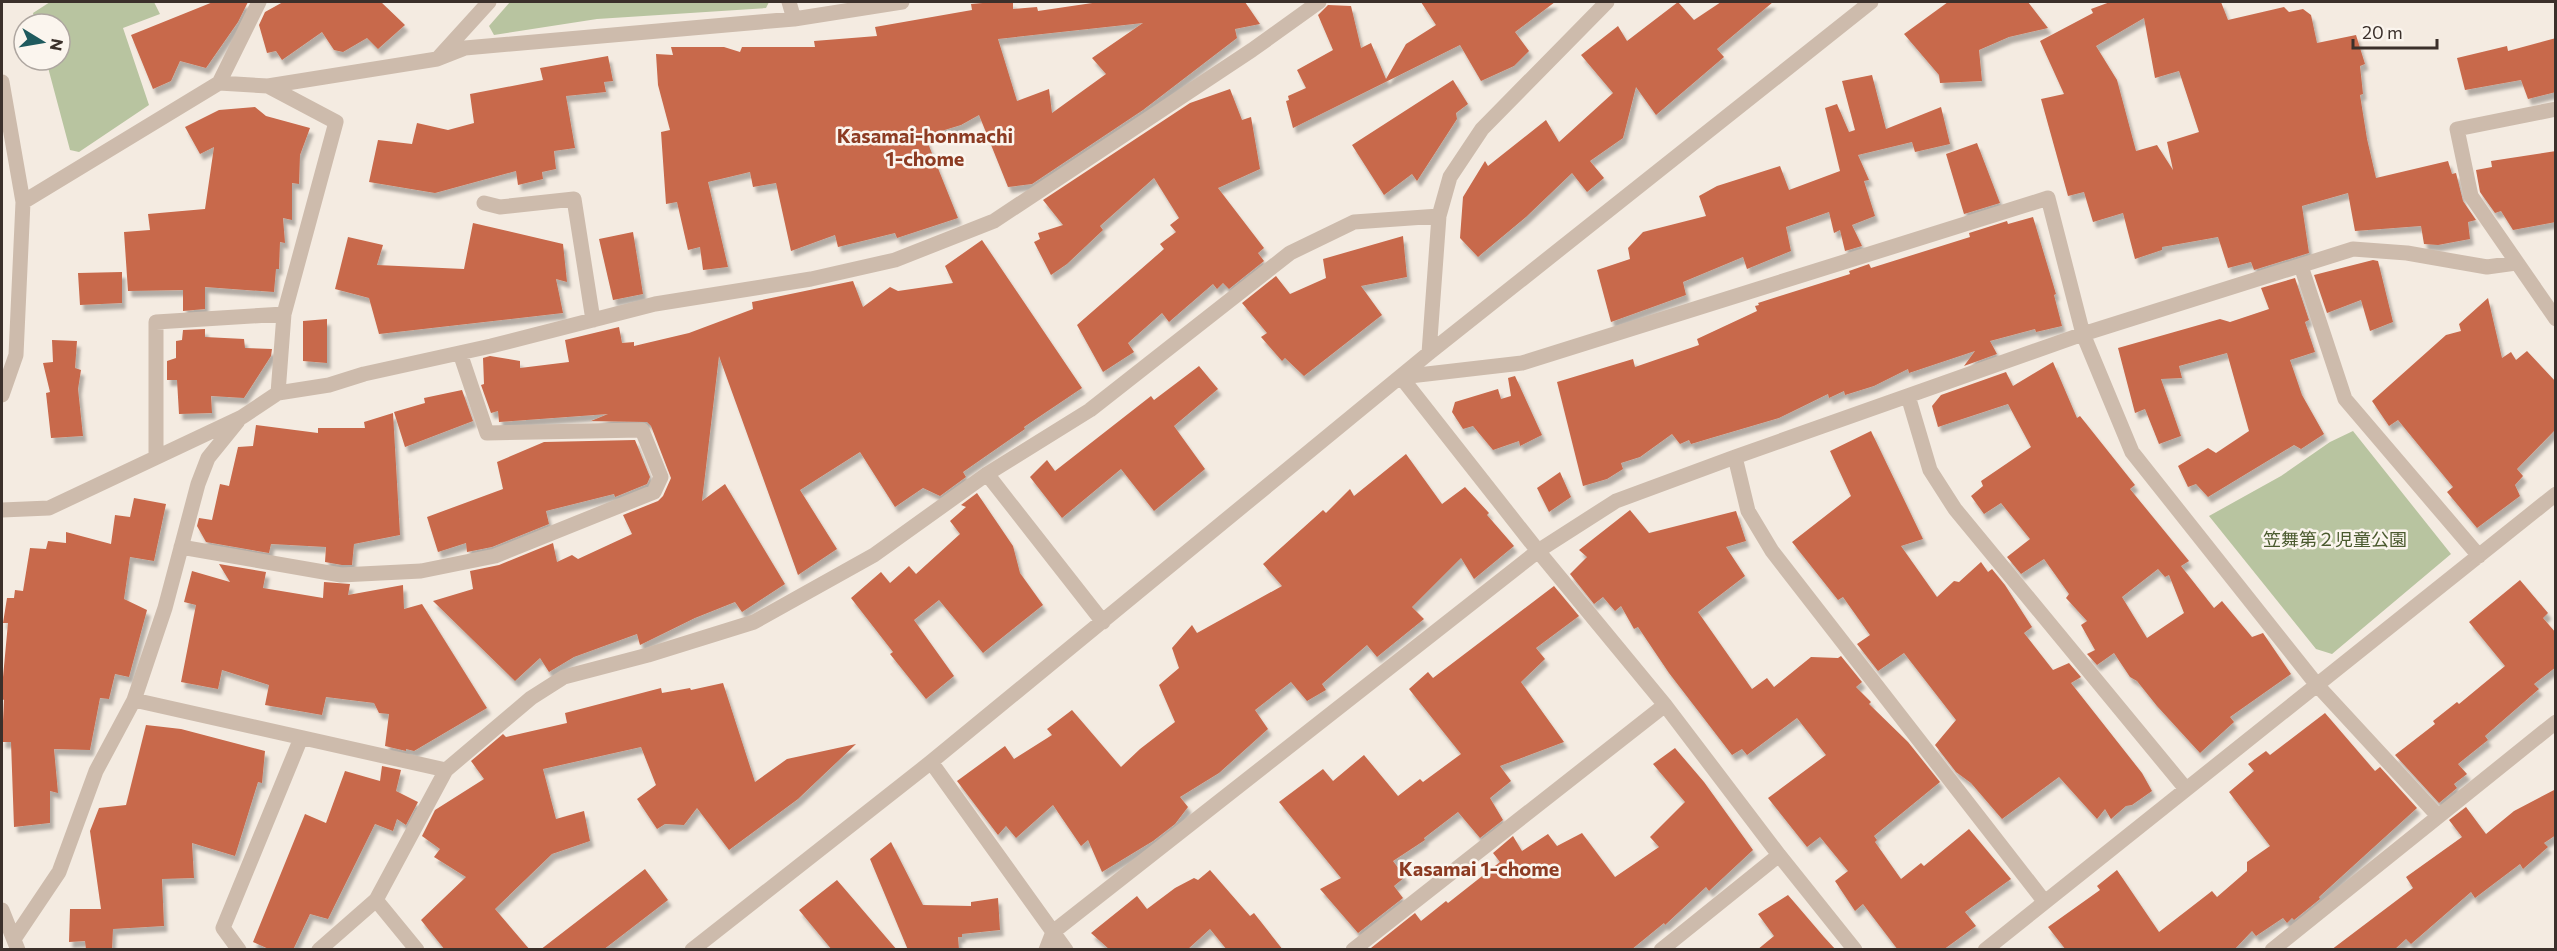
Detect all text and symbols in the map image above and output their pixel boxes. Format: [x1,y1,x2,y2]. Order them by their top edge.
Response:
north arrow [12,12,72,72]
scale bar [2353,12,2437,50]
text: 20 m [2362,21,2403,43]
text: N [47,37,68,53]
district label: Kasamai-honmachi 1-chome [837,123,1013,170]
park label: 笠舞第２児童公園 [2263,528,2407,550]
district label: Kasamai 1-chome [1399,856,1559,880]

